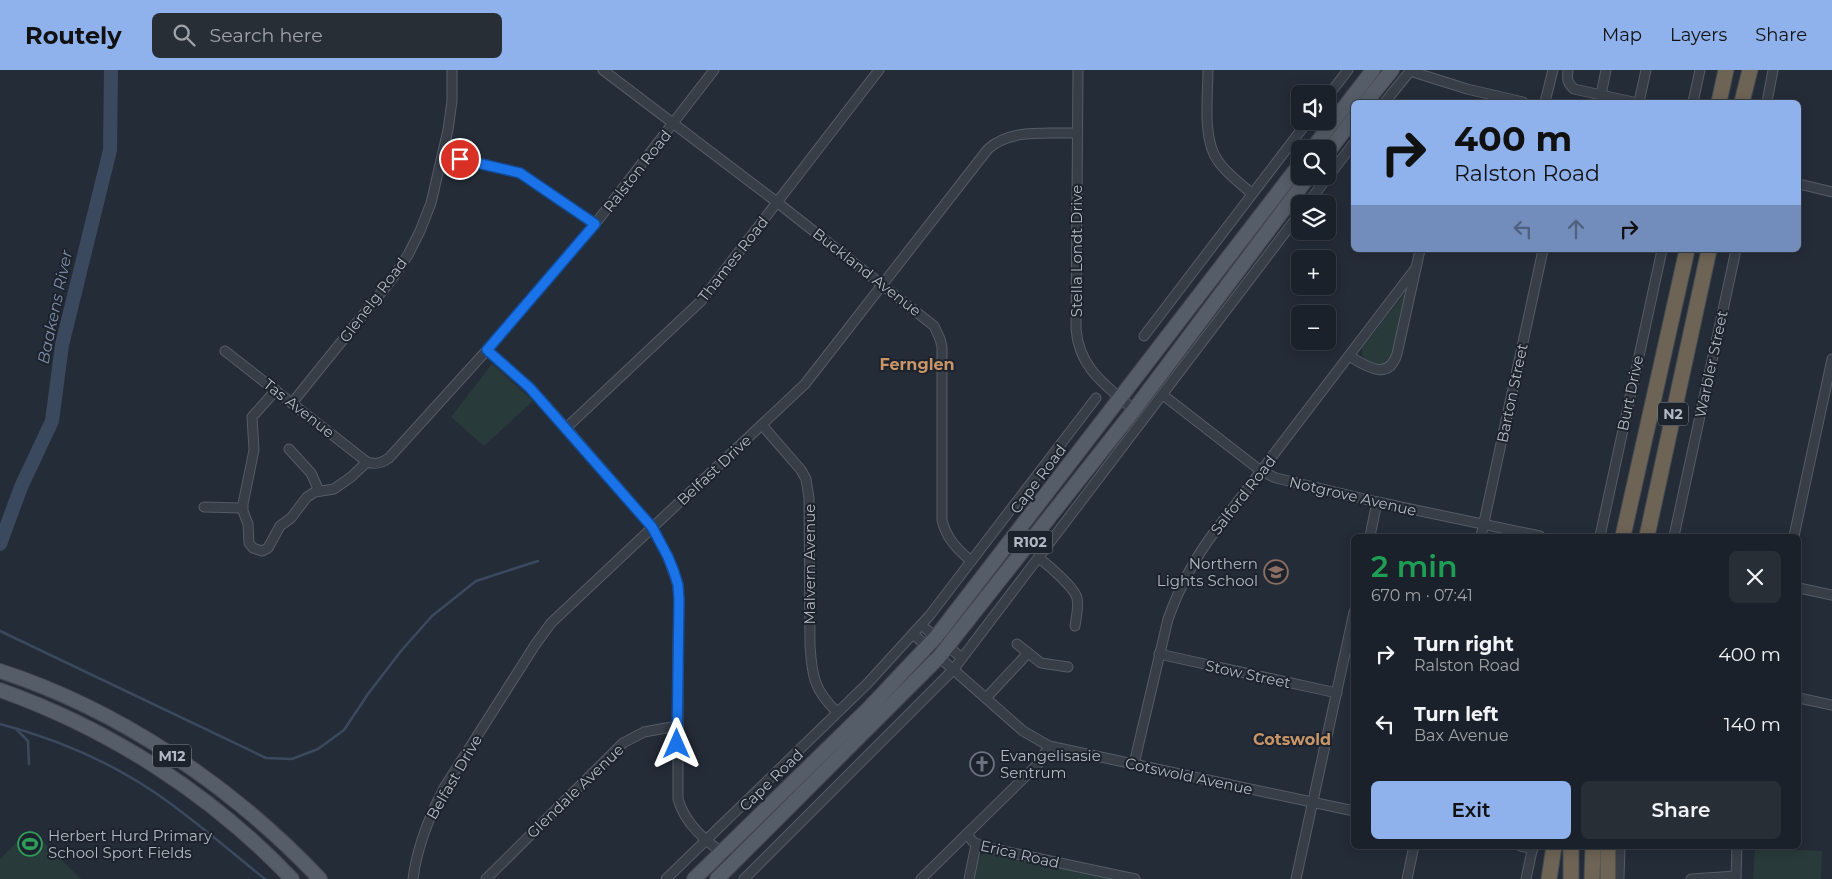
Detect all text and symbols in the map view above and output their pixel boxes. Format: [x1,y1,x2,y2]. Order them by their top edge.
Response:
search box [152,13,502,58]
text: Routely [25,21,122,50]
icon: search [170,21,198,49]
text: Search here [210,24,323,47]
text: Map [1602,24,1642,46]
text: Layers [1670,24,1727,46]
text: Share [1755,24,1807,46]
map controls [1291,85,1336,350]
button: sound [1291,85,1336,130]
text: 400 m [1454,117,1572,160]
icon: right [1371,120,1436,185]
street label: Ralston Road [599,126,675,216]
pin [439,138,481,180]
button: search [1291,140,1336,185]
icon: arrive [446,145,474,173]
text: Ralston Road [1454,160,1600,187]
street label: Stella Londt Drive [1067,185,1086,317]
button: layers [1291,195,1336,240]
street label: Thames Road [694,213,772,305]
icon: left [1509,215,1537,243]
icon: ahead [1562,215,1590,243]
icon: right [1615,215,1643,243]
street label: Buckland Avenue [809,224,925,320]
water label: Baakens River [34,248,76,366]
button: + [1291,250,1336,295]
street label: Glenelg Road [335,254,411,346]
button: − [1291,305,1336,350]
street label: Warbler Street [1690,309,1732,419]
street label: Barton Street [1492,342,1532,444]
street label: Burt Drive [1613,353,1647,433]
district label: Fernglen [879,355,955,374]
street label: Tas Avenue [260,374,338,442]
road number: N2 [1658,402,1688,426]
street label: Belfast Drive [673,431,755,509]
street label: Cape Road [1006,441,1070,517]
street label: Salford Road [1206,451,1280,539]
street label: Notgrove Avenue [1287,472,1419,520]
street label: Malvern Avenue [800,504,819,624]
road number: R102 [1008,531,1052,554]
text: 2 min [1371,548,1458,585]
button: close [1729,551,1781,603]
place label: Northern Lights School [1157,554,1258,590]
school or university icon: Northern Lights School [1263,559,1289,585]
text: 670 m · 07:41 [1371,586,1473,605]
text: Turn right [1414,633,1514,656]
icon: right [1371,640,1399,668]
text: 400 m [1718,643,1781,666]
street label: Stow Street [1204,656,1292,692]
text: Ralston Road [1414,656,1520,675]
text: Turn left [1414,703,1499,726]
icon: left [1371,710,1399,738]
text: 140 m [1724,713,1781,736]
position arrow [650,717,702,769]
text: Bax Avenue [1414,726,1509,745]
district label: Cotswold [1253,730,1331,749]
street label: Belfast Drive [422,731,486,823]
street label: Glendale Avenue [523,740,627,842]
road number: M12 [153,744,191,768]
street label: Cape Road [735,745,807,815]
place label: Evangelisasie Sentrum [1000,746,1101,782]
church icon: Evangelisasie Sentrum [969,751,995,777]
street label: Cotswold Avenue [1123,753,1255,799]
button: Exit [1371,781,1571,839]
button: Share [1581,781,1781,839]
place label: Herbert Hurd Primary School Sport Fields [48,826,213,862]
sports icon: Herbert Hurd Primary School Sport Fields [17,831,43,857]
street label: Erica Road [979,836,1061,872]

